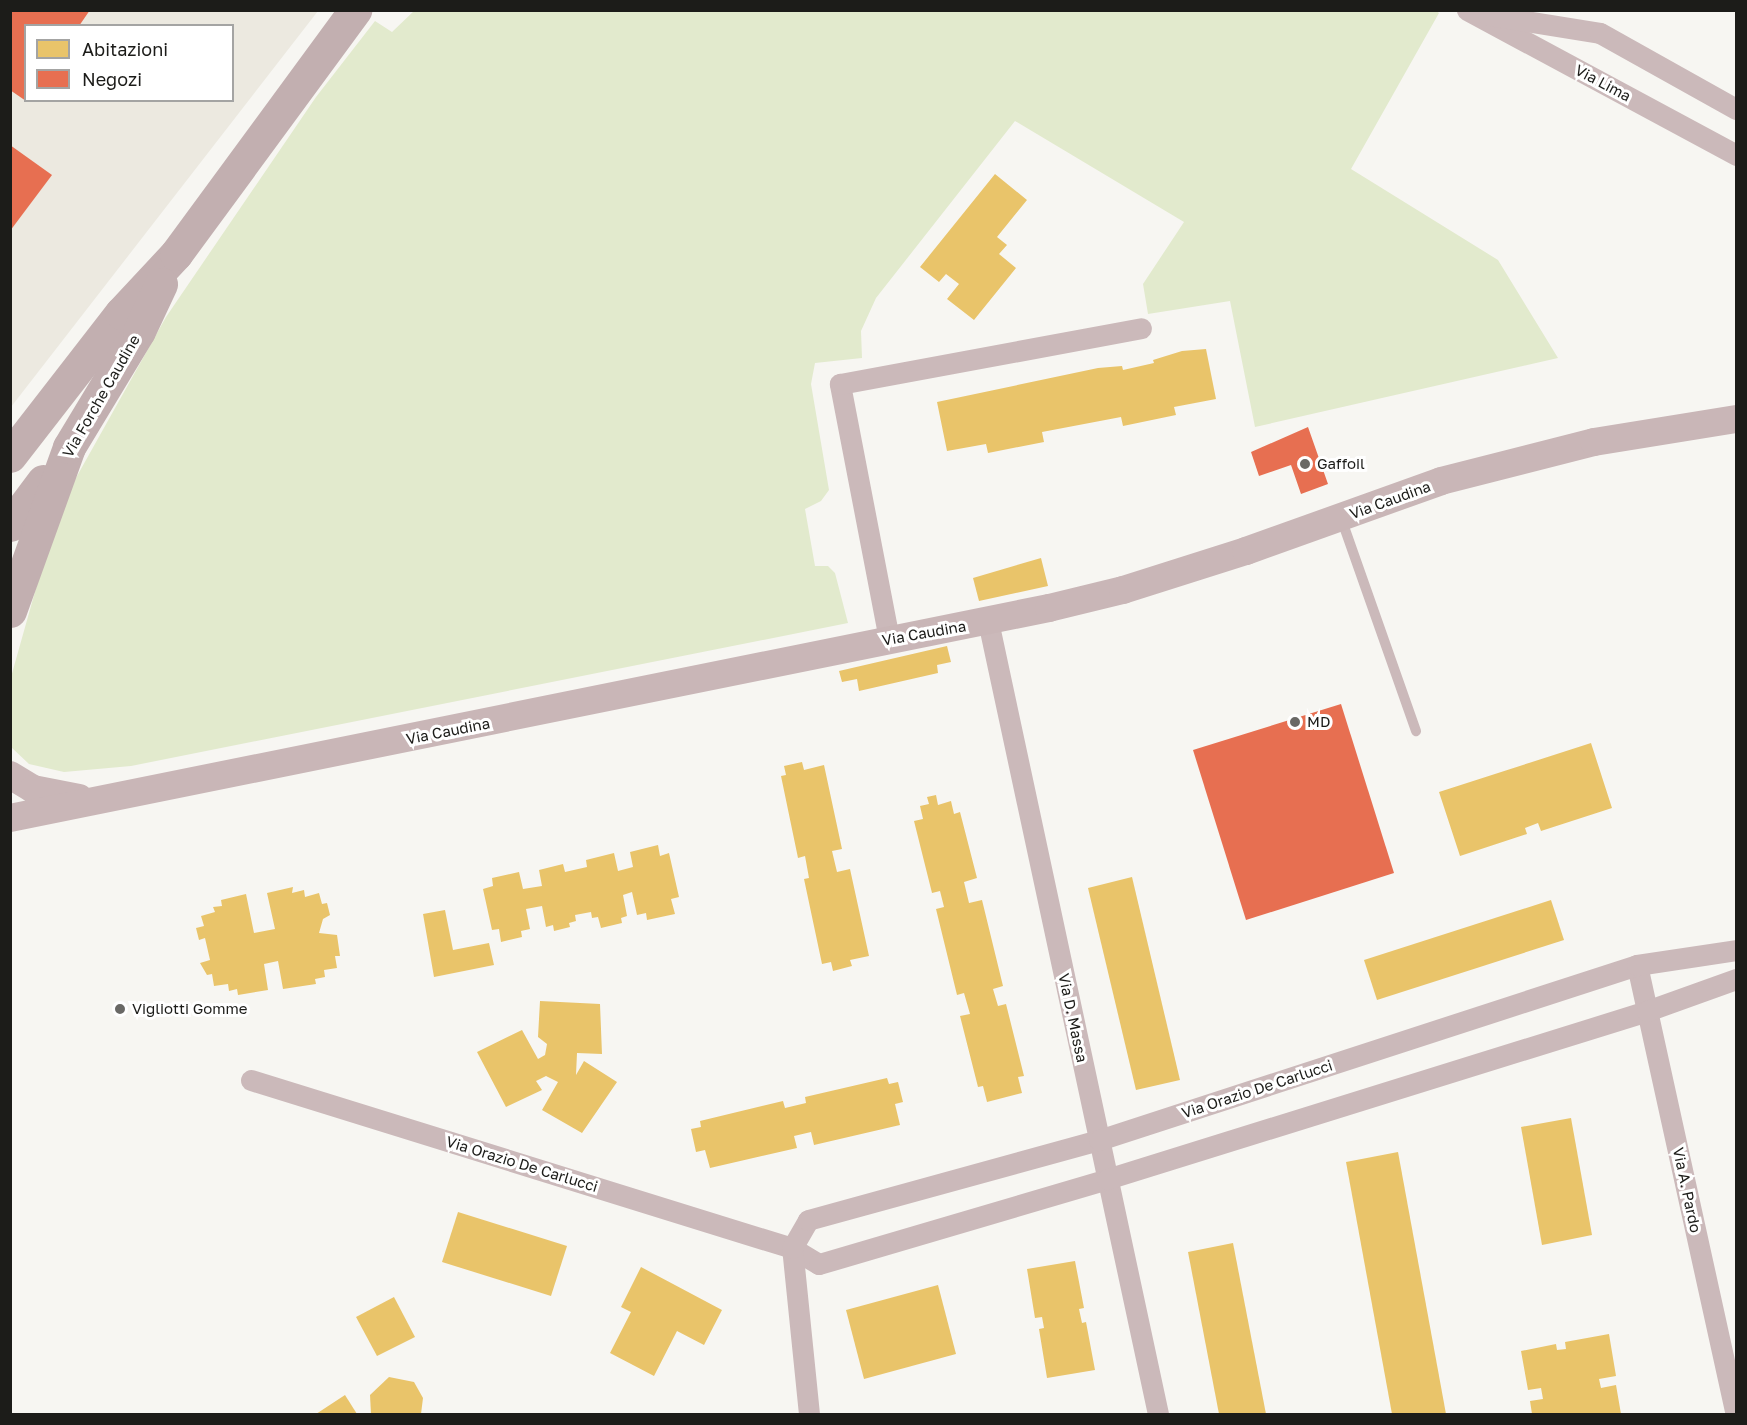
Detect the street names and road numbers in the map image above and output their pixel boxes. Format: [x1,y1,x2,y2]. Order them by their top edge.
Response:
street label: Via Lima [1572,61,1634,105]
street label: Via Forche Caudine [59,332,143,460]
street label: Via Caudina [1347,477,1433,523]
street label: Via Caudina [881,617,967,649]
street label: Via Caudina [405,714,491,748]
street label: Via D. Massa [1055,972,1091,1064]
street label: Via Orazio De Carlucci [1179,1056,1335,1122]
street label: Via Orazio De Carlucci [444,1132,600,1196]
street label: Via A. Pardo [1669,1146,1705,1234]

